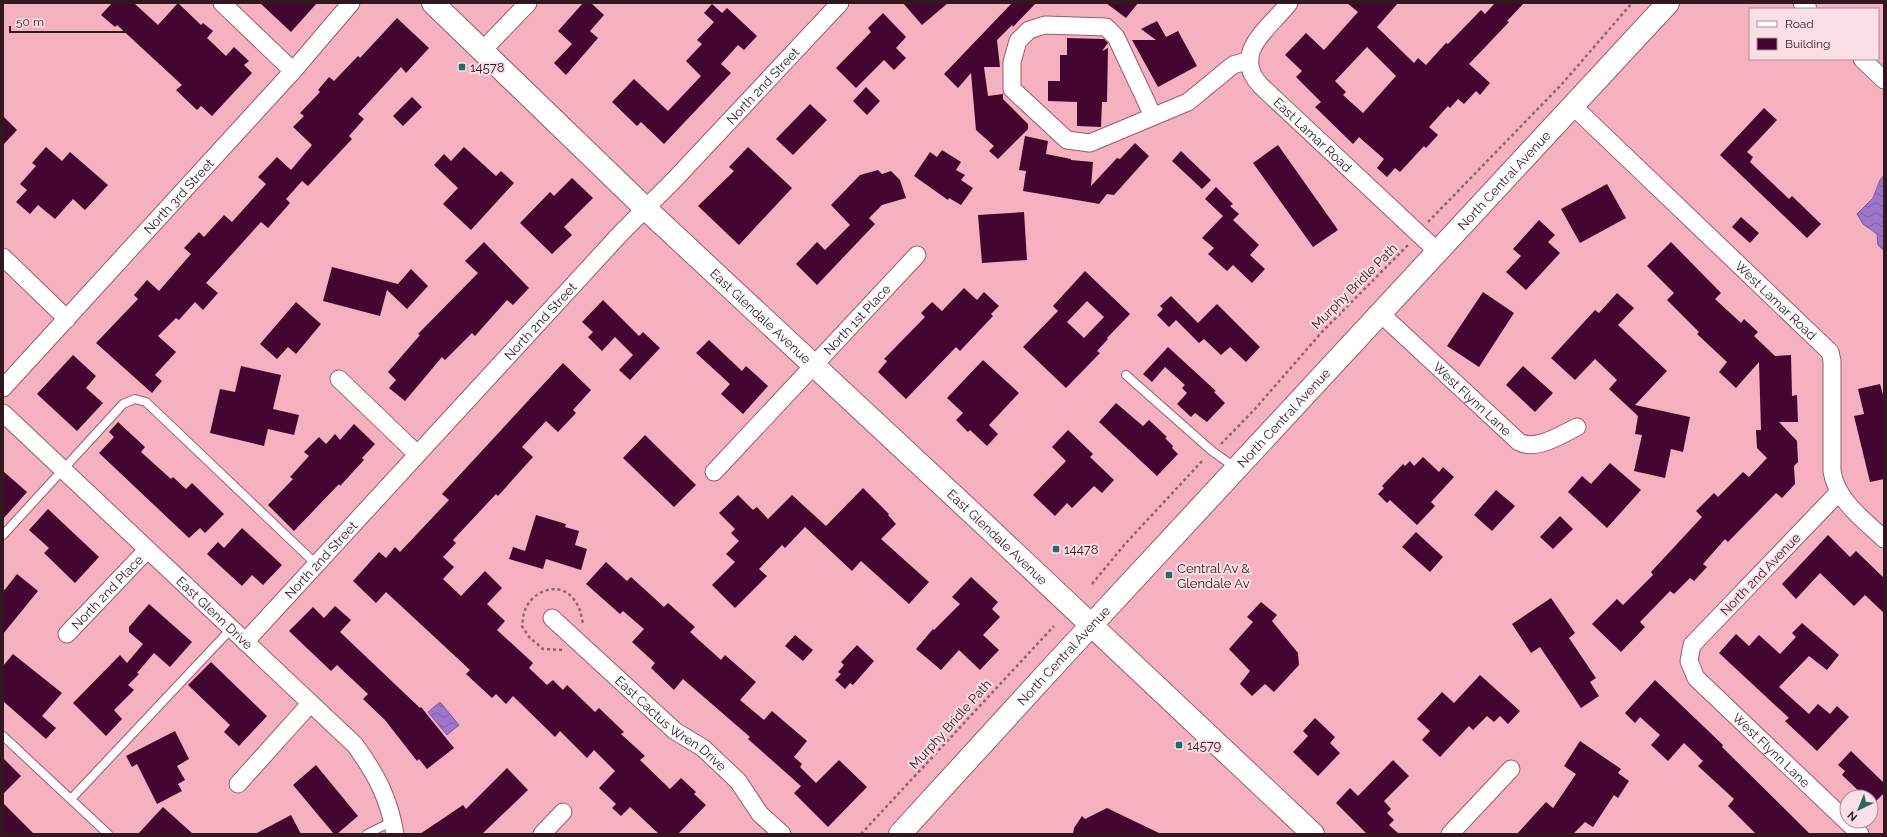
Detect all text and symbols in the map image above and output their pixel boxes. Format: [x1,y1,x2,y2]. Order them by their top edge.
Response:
scale bar [10,8,127,34]
legend [1749,8,1879,60]
text: 50 m [16,15,44,29]
text: Road [1785,17,1814,31]
text: Building [1785,37,1831,51]
street label: North 2nd Street [723,44,803,127]
place label: 14578 [470,60,505,75]
marker: 14578 [457,62,467,72]
street label: East Lamar Road [1270,95,1355,175]
street label: North Central Avenue [1455,128,1554,233]
street label: North 3rd Street [141,155,217,237]
street label: Murphy Bridle Path [1308,240,1400,332]
street label: West Lamar Road [1732,258,1819,343]
street label: East Glendale Avenue [707,266,814,367]
street label: North 2nd Street [501,279,580,363]
street label: North 1st Place [821,281,894,358]
street label: West Flynn Lane [1430,359,1514,439]
street label: North Central Avenue [1234,365,1334,471]
street label: East Glendale Avenue [944,487,1051,588]
street label: North 2nd Street [282,518,361,602]
street label: North 2nd Avenue [1717,530,1804,619]
place label: 14478 [1064,542,1099,557]
marker: 14478 [1051,544,1061,554]
street label: North 2nd Place [69,552,146,633]
place label: Central Av & Glendale Av [1177,561,1250,591]
marker: Central Av & Glendale Av [1164,570,1174,580]
street label: East Glenn Drive [173,574,256,653]
street label: North Central Avenue [1014,603,1113,709]
street label: East Cactus Wren Drive [612,673,729,774]
street label: Murphy Bridle Path [906,677,994,772]
street label: West Flynn Lane [1729,710,1813,791]
place label: 14579 [1187,738,1222,753]
marker: 14579 [1174,740,1184,750]
north arrow [1839,789,1879,829]
text: N [1845,808,1860,824]

